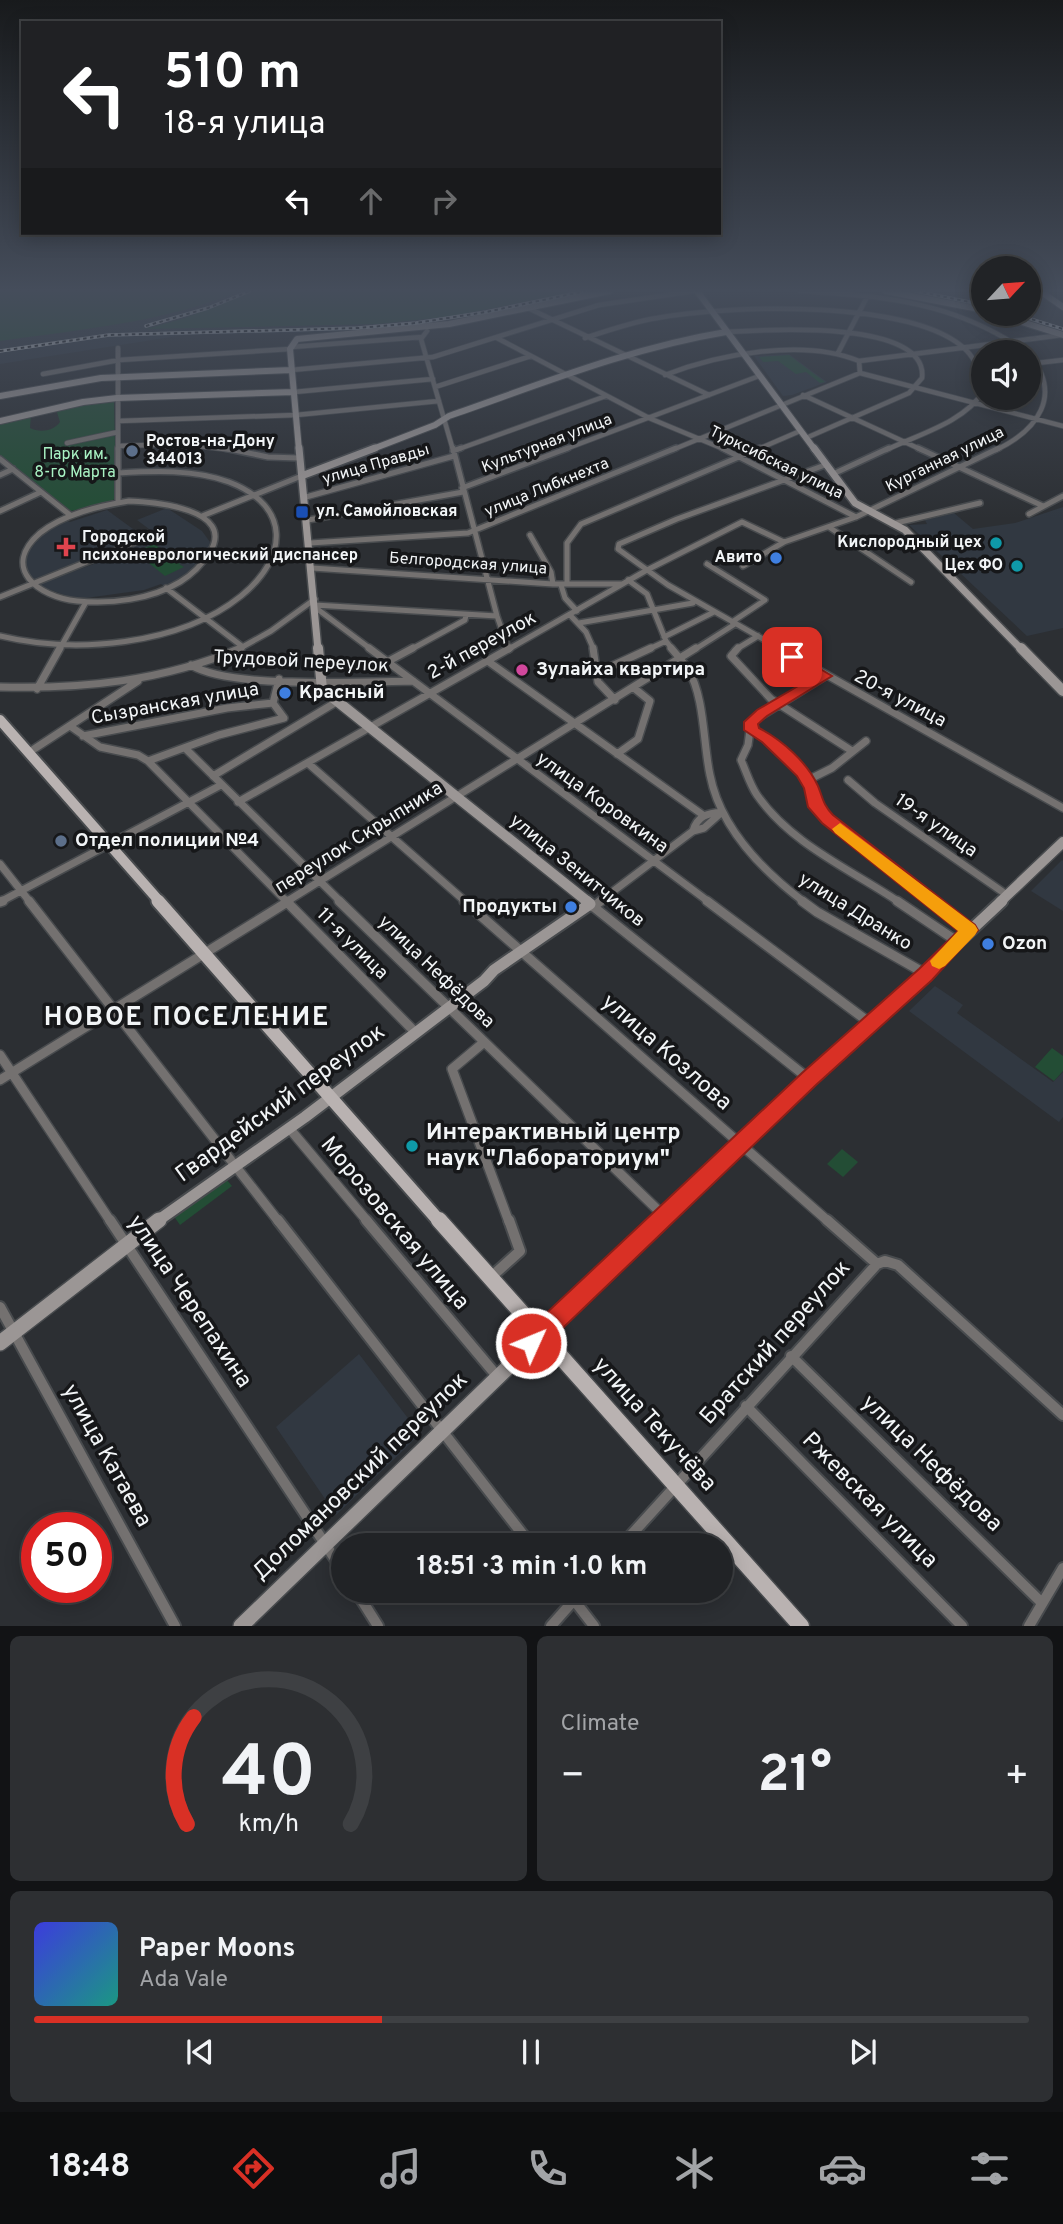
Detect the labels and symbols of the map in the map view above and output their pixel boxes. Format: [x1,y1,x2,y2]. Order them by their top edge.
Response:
north arrow [971,256,1041,326]
street label: Культурная улица [479,410,615,478]
street label: Турксибская улица [706,422,846,504]
street label: Курганная улица [883,423,1007,497]
place label: Ростов-на-Дону 344013 [146,432,275,470]
street label: улица Правды [320,440,432,490]
marker: Ростов-на-Дону 344013 [124,443,140,459]
park label: Парк им. 8-го Марта [34,445,116,483]
street label: улица Либкнехта [482,454,612,522]
place label: ул. Самойловская [316,502,458,522]
marker: ул. Самойловская [294,504,310,520]
place label: Городской психоневрологический диспансер [82,528,358,566]
place label: Кислородный цех [837,533,982,553]
marker: Кислородный цех [988,535,1004,551]
marker: Городской психоневрологический диспансер [56,537,76,557]
place label: Авито [714,548,762,568]
street label: Белгородская улица [388,549,548,579]
marker: Авито [768,550,784,566]
place label: Цех ФО [945,556,1003,576]
marker: Цех ФО [1009,558,1025,574]
street label: 2-й переулок [423,606,541,686]
pin [762,627,822,687]
street label: Трудовой переулок [213,645,390,679]
place label: Зулайха квартира [536,658,705,682]
marker: Зулайха квартира [514,662,530,678]
street label: 20-я улица [850,665,950,733]
street label: Сызранская улица [89,677,261,731]
place label: Красный [299,681,384,705]
marker: Красный [277,685,293,701]
street label: улица Коровкина [531,747,673,859]
street label: переулок Скрыпника [270,776,448,900]
street label: 19-я улица [890,789,982,863]
street label: улица Зенитчиков [504,809,650,933]
place label: Отдел полиции №4 [75,829,259,853]
marker: Отдел полиции №4 [53,833,69,849]
street label: улица Дранко [794,868,916,956]
place label: Продукты [462,895,557,919]
marker: Продукты [563,899,579,915]
street label: 11-я улица [311,903,393,985]
street label: улица Нефёдова [373,910,499,1034]
place label: Ozon [1002,932,1047,956]
marker: Ozon [980,936,996,952]
street label: улица Козлова [595,988,737,1118]
district label: НОВОЕ ПОСЕЛЕНИЕ [44,1002,330,1035]
street label: Гвардейский переулок [171,1018,391,1190]
place label: Интерактивный центр наук "Лабораториум" [426,1119,681,1174]
street label: Морозовская улица [313,1131,475,1317]
marker: Интерактивный центр наук "Лабораториум" [404,1138,420,1154]
street label: улица Черепахина [120,1210,258,1394]
street label: Братский переулок [694,1255,858,1431]
position arrow [494,1306,568,1380]
street label: улица Текучёва [586,1352,722,1498]
street label: Доломановский переулок [247,1366,475,1588]
street label: улица Катаева [55,1379,157,1533]
street label: улица Нефёдова [854,1389,1008,1539]
street label: Ржевская улица [795,1427,943,1575]
speed limit sign: 50 [21,1512,112,1603]

